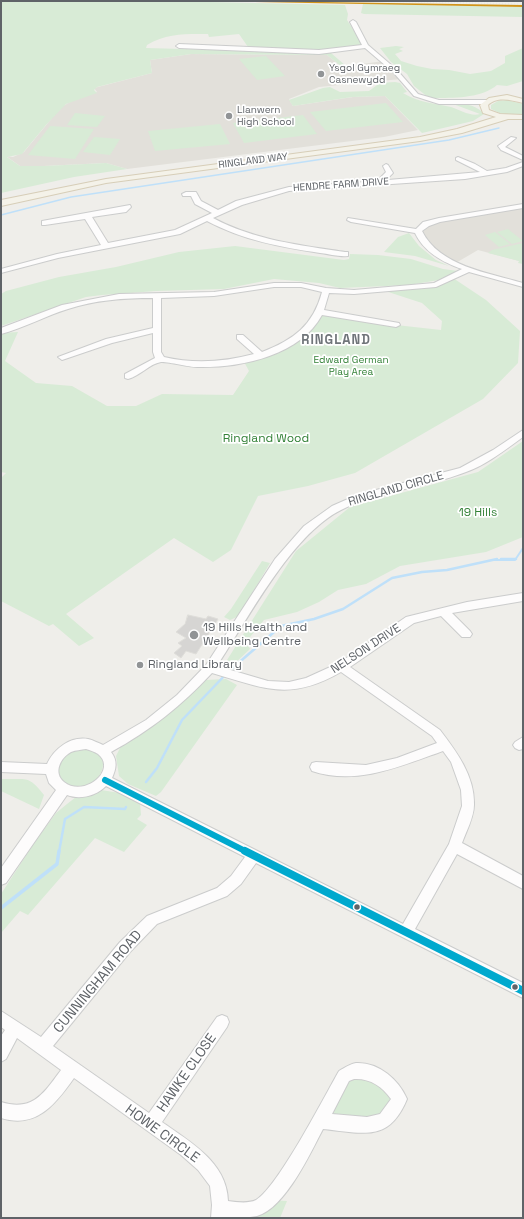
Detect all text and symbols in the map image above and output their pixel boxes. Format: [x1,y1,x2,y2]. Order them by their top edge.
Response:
place label: Ysgol Gymraeg Casnewydd [329,62,400,86]
marker: Ysgol Gymraeg Casnewydd [316,69,326,79]
place label: Llanwern High School [237,104,294,128]
marker: Llanwern High School [224,111,234,121]
street label: RINGLAND WAY [218,151,288,171]
street label: HENDRE FARM DRIVE [293,176,389,194]
district label: RINGLAND [301,332,371,348]
park label: Edward German Play Area [313,354,389,378]
park label: Ringland Wood [223,432,309,446]
street label: RINGLAND CIRCLE [347,468,445,510]
park label: 19 Hills [459,506,497,520]
place label: 19 Hills Health and Wellbeing Centre [203,621,307,649]
street label: NELSON DRIVE [328,621,404,677]
marker: 19 Hills Health and Wellbeing Centre [188,629,200,641]
place label: Ringland Library [148,658,242,672]
marker: Ringland Library [135,660,145,670]
unlabelled marker [352,902,362,912]
street label: CUNNINGHAM ROAD [50,927,146,1037]
unlabelled marker [510,982,520,992]
street label: HAWKE CLOSE [154,1030,220,1116]
street label: HOWE CIRCLE [121,1101,203,1167]

